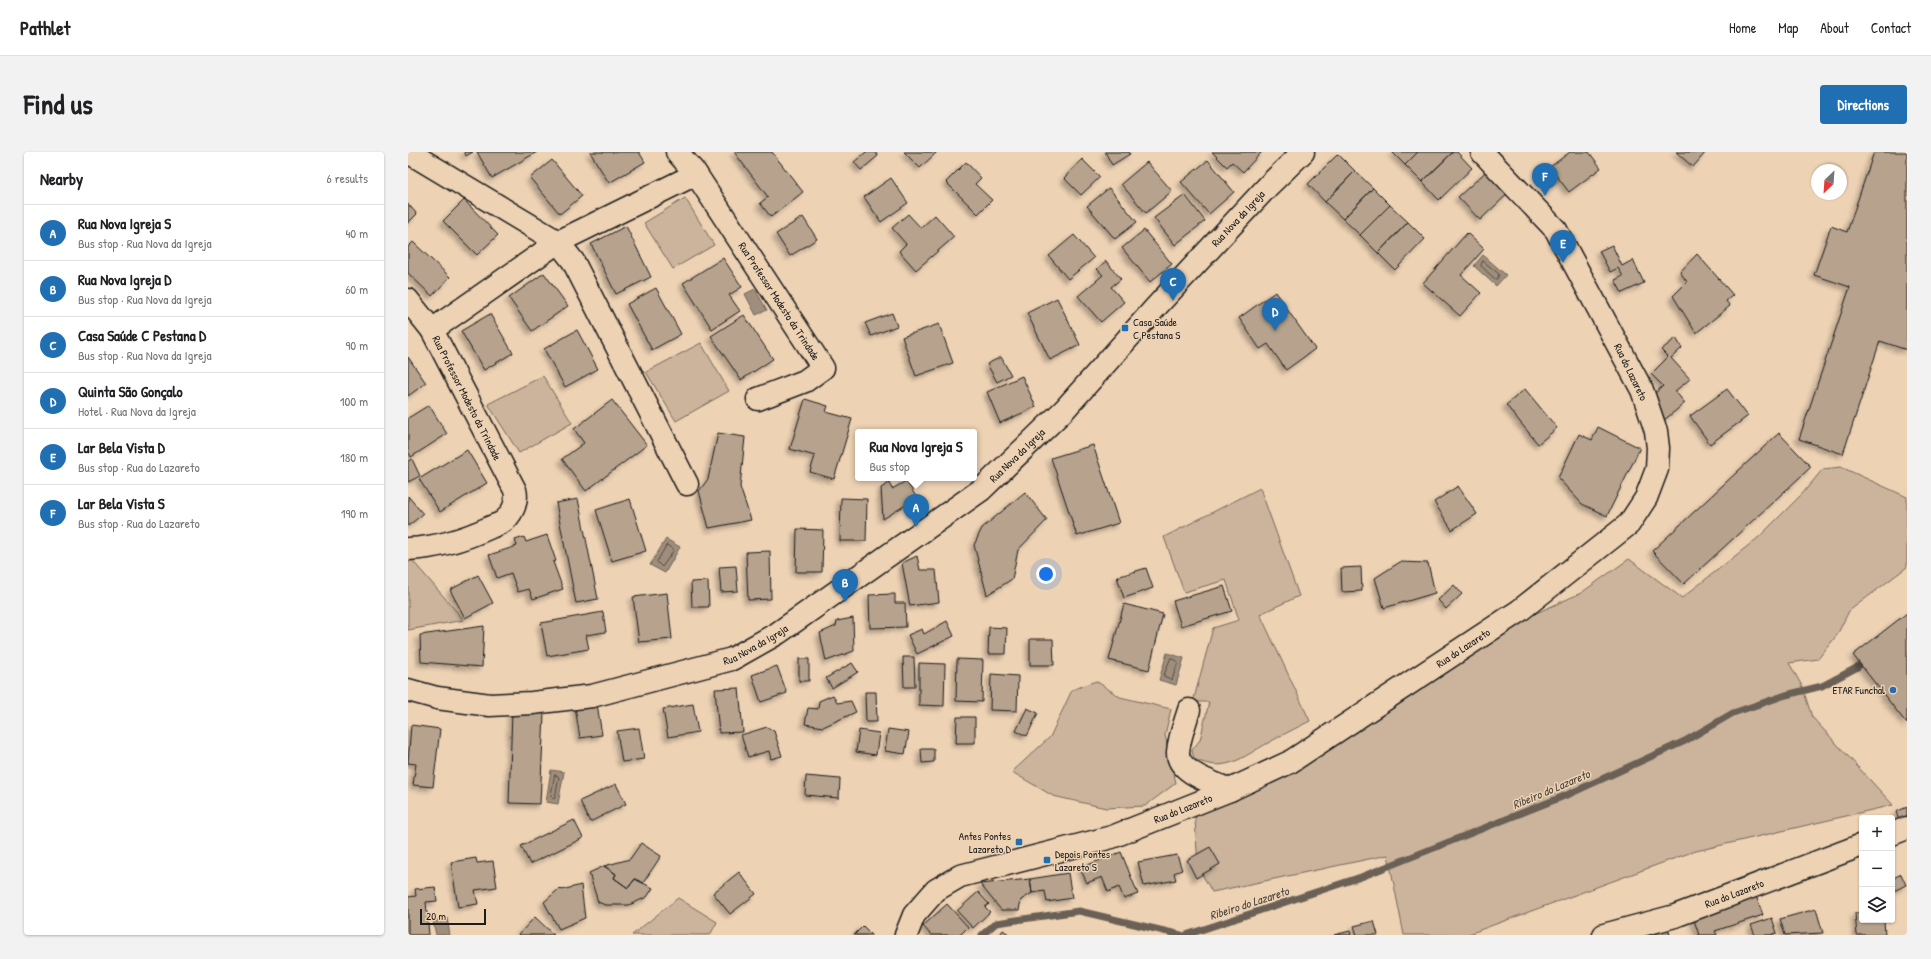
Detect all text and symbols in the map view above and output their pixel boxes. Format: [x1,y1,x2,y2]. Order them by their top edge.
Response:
text: Pathlet [20,15,70,41]
text: Home [1729,18,1756,37]
text: Map [1778,18,1798,37]
text: About [1820,18,1849,37]
text: Contact [1871,18,1911,37]
text: Find us [24,85,93,123]
button: Directions [1820,85,1907,124]
pin: F [1532,163,1558,196]
north arrow [1811,164,1847,200]
text: Nearby [40,167,83,190]
text: 6 results [327,169,368,187]
street label: Rua Nova da Igreja [1208,187,1268,250]
text: Rua Nova Igreja S [78,213,171,234]
text: A [50,224,56,242]
text: 40 m [345,224,368,242]
pin: E [1550,230,1576,263]
text: Bus stop · Rua Nova da Igreja [78,234,212,252]
street label: Rua Professor Modesto da Trindade [735,239,823,363]
pin: C [1160,268,1186,301]
text: Rua Nova Igreja D [78,269,171,290]
text: B [50,280,56,298]
text: 60 m [345,280,368,298]
text: Bus stop · Rua Nova da Igreja [78,290,212,308]
pin: D [1262,298,1288,331]
place label: Casa Saúde C Pestana S [1133,315,1180,342]
marker: Casa Saúde C Pestana S [1120,323,1130,333]
text: Casa Saúde C Pestana D [78,325,206,346]
street label: Rua Professor Modesto da Trindade [429,333,505,463]
text: C [49,336,57,354]
text: 90 m [346,336,368,354]
street label: Rua do Lazareto [1611,341,1651,403]
text: Bus stop · Rua Nova da Igreja [78,346,212,364]
text: Quinta São Gonçalo [78,381,182,402]
text: D [50,392,56,410]
text: 100 m [340,392,368,410]
text: Hotel · Rua Nova da Igreja [78,402,196,420]
street label: Rua Nova da Igreja [986,425,1048,485]
popup [855,429,977,481]
text: Rua Nova Igreja S [869,436,963,457]
text: Lar Bela Vista D [78,437,165,458]
text: E [50,448,56,466]
text: 180 m [340,448,368,466]
text: Bus stop [869,457,909,475]
text: Bus stop · Rua do Lazareto [78,458,200,476]
text: Lar Bela Vista S [78,493,165,514]
pin: A [903,494,929,527]
text: F [51,504,55,522]
text: 190 m [341,504,368,522]
text: Bus stop · Rua do Lazareto [78,514,200,532]
your location [1036,564,1056,584]
pin: B [832,569,858,602]
street label: Rua Nova da Igreja [722,621,791,668]
street label: Rua do Lazareto [1433,625,1493,671]
place label: ETAR Funchal [1832,683,1885,697]
marker: ETAR Funchal [1888,685,1898,695]
water label: Ribeiro do Lazareto [1510,765,1593,813]
street label: Rua do Lazareto [1152,791,1215,827]
map controls [1859,815,1895,923]
button: + [1859,815,1895,851]
place label: Antes Pontes Lazareto D [959,829,1012,856]
marker: Antes Pontes Lazareto D [1014,837,1024,847]
place label: Depois Pontes Lazareto S [1055,847,1110,874]
button: − [1859,851,1895,887]
marker: Depois Pontes Lazareto S [1042,855,1052,865]
street label: Rua do Lazareto [1703,876,1766,911]
water label: Ribeiro do Lazareto [1207,882,1292,924]
button: layers [1859,887,1895,923]
scale bar [420,907,486,926]
text: 20 m [426,909,446,923]

